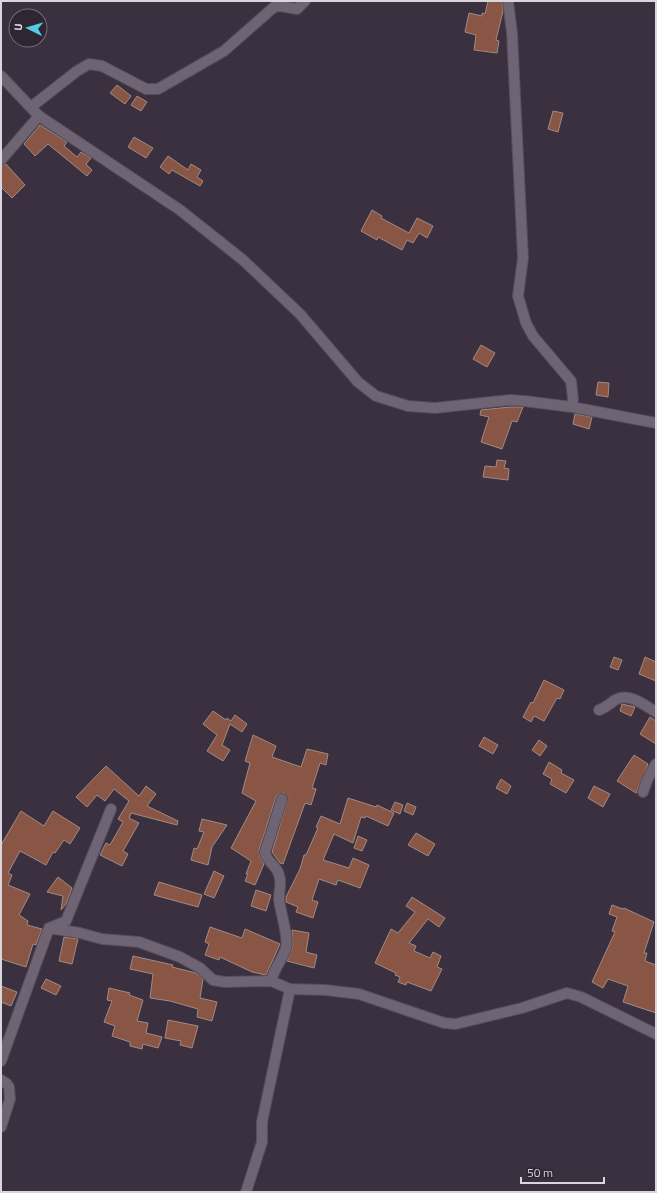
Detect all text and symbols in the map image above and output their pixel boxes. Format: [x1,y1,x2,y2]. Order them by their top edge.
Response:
north arrow [8,8,48,48]
text: U [10,23,26,31]
scale bar [521,1159,604,1185]
text: 50 m [527,1163,553,1182]

